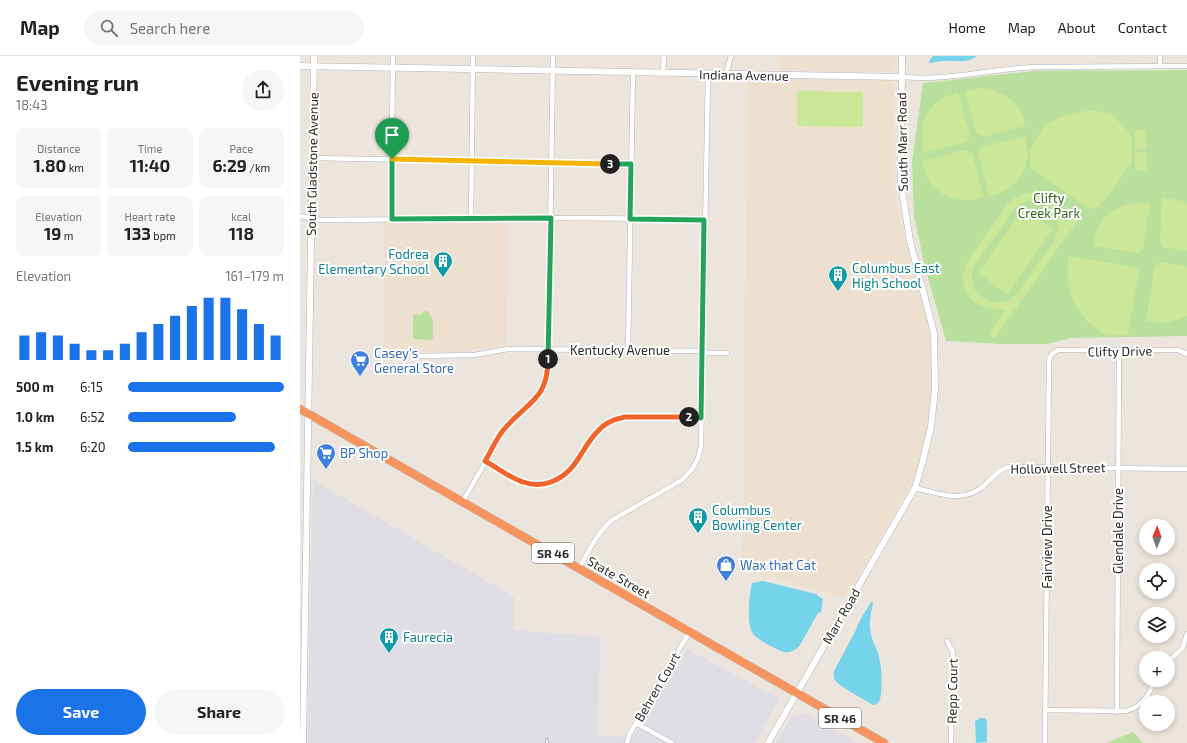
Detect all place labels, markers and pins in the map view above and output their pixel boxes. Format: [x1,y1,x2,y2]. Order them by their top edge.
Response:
pin [375,118,409,159]
pin: 3 [600,154,620,174]
place label: Fodrea Elementary School [318,246,429,277]
building icon: Fodrea Elementary School [432,250,454,278]
place label: Columbus East High School [852,260,940,291]
building icon: Columbus East High School [827,264,849,292]
place label: Casey's General Store [374,345,454,376]
supermarket icon: Casey's General Store [349,349,371,377]
pin: 1 [538,349,558,369]
pin: 2 [679,407,699,427]
supermarket icon: BP Shop [315,442,337,470]
place label: BP Shop [340,445,388,461]
place label: Columbus Bowling Center [712,502,802,533]
building icon: Columbus Bowling Center [687,506,709,534]
shop icon: Wax that Cat [715,554,737,582]
place label: Wax that Cat [740,557,816,573]
building icon: Faurecia [378,626,400,654]
place label: Faurecia [403,629,453,645]

